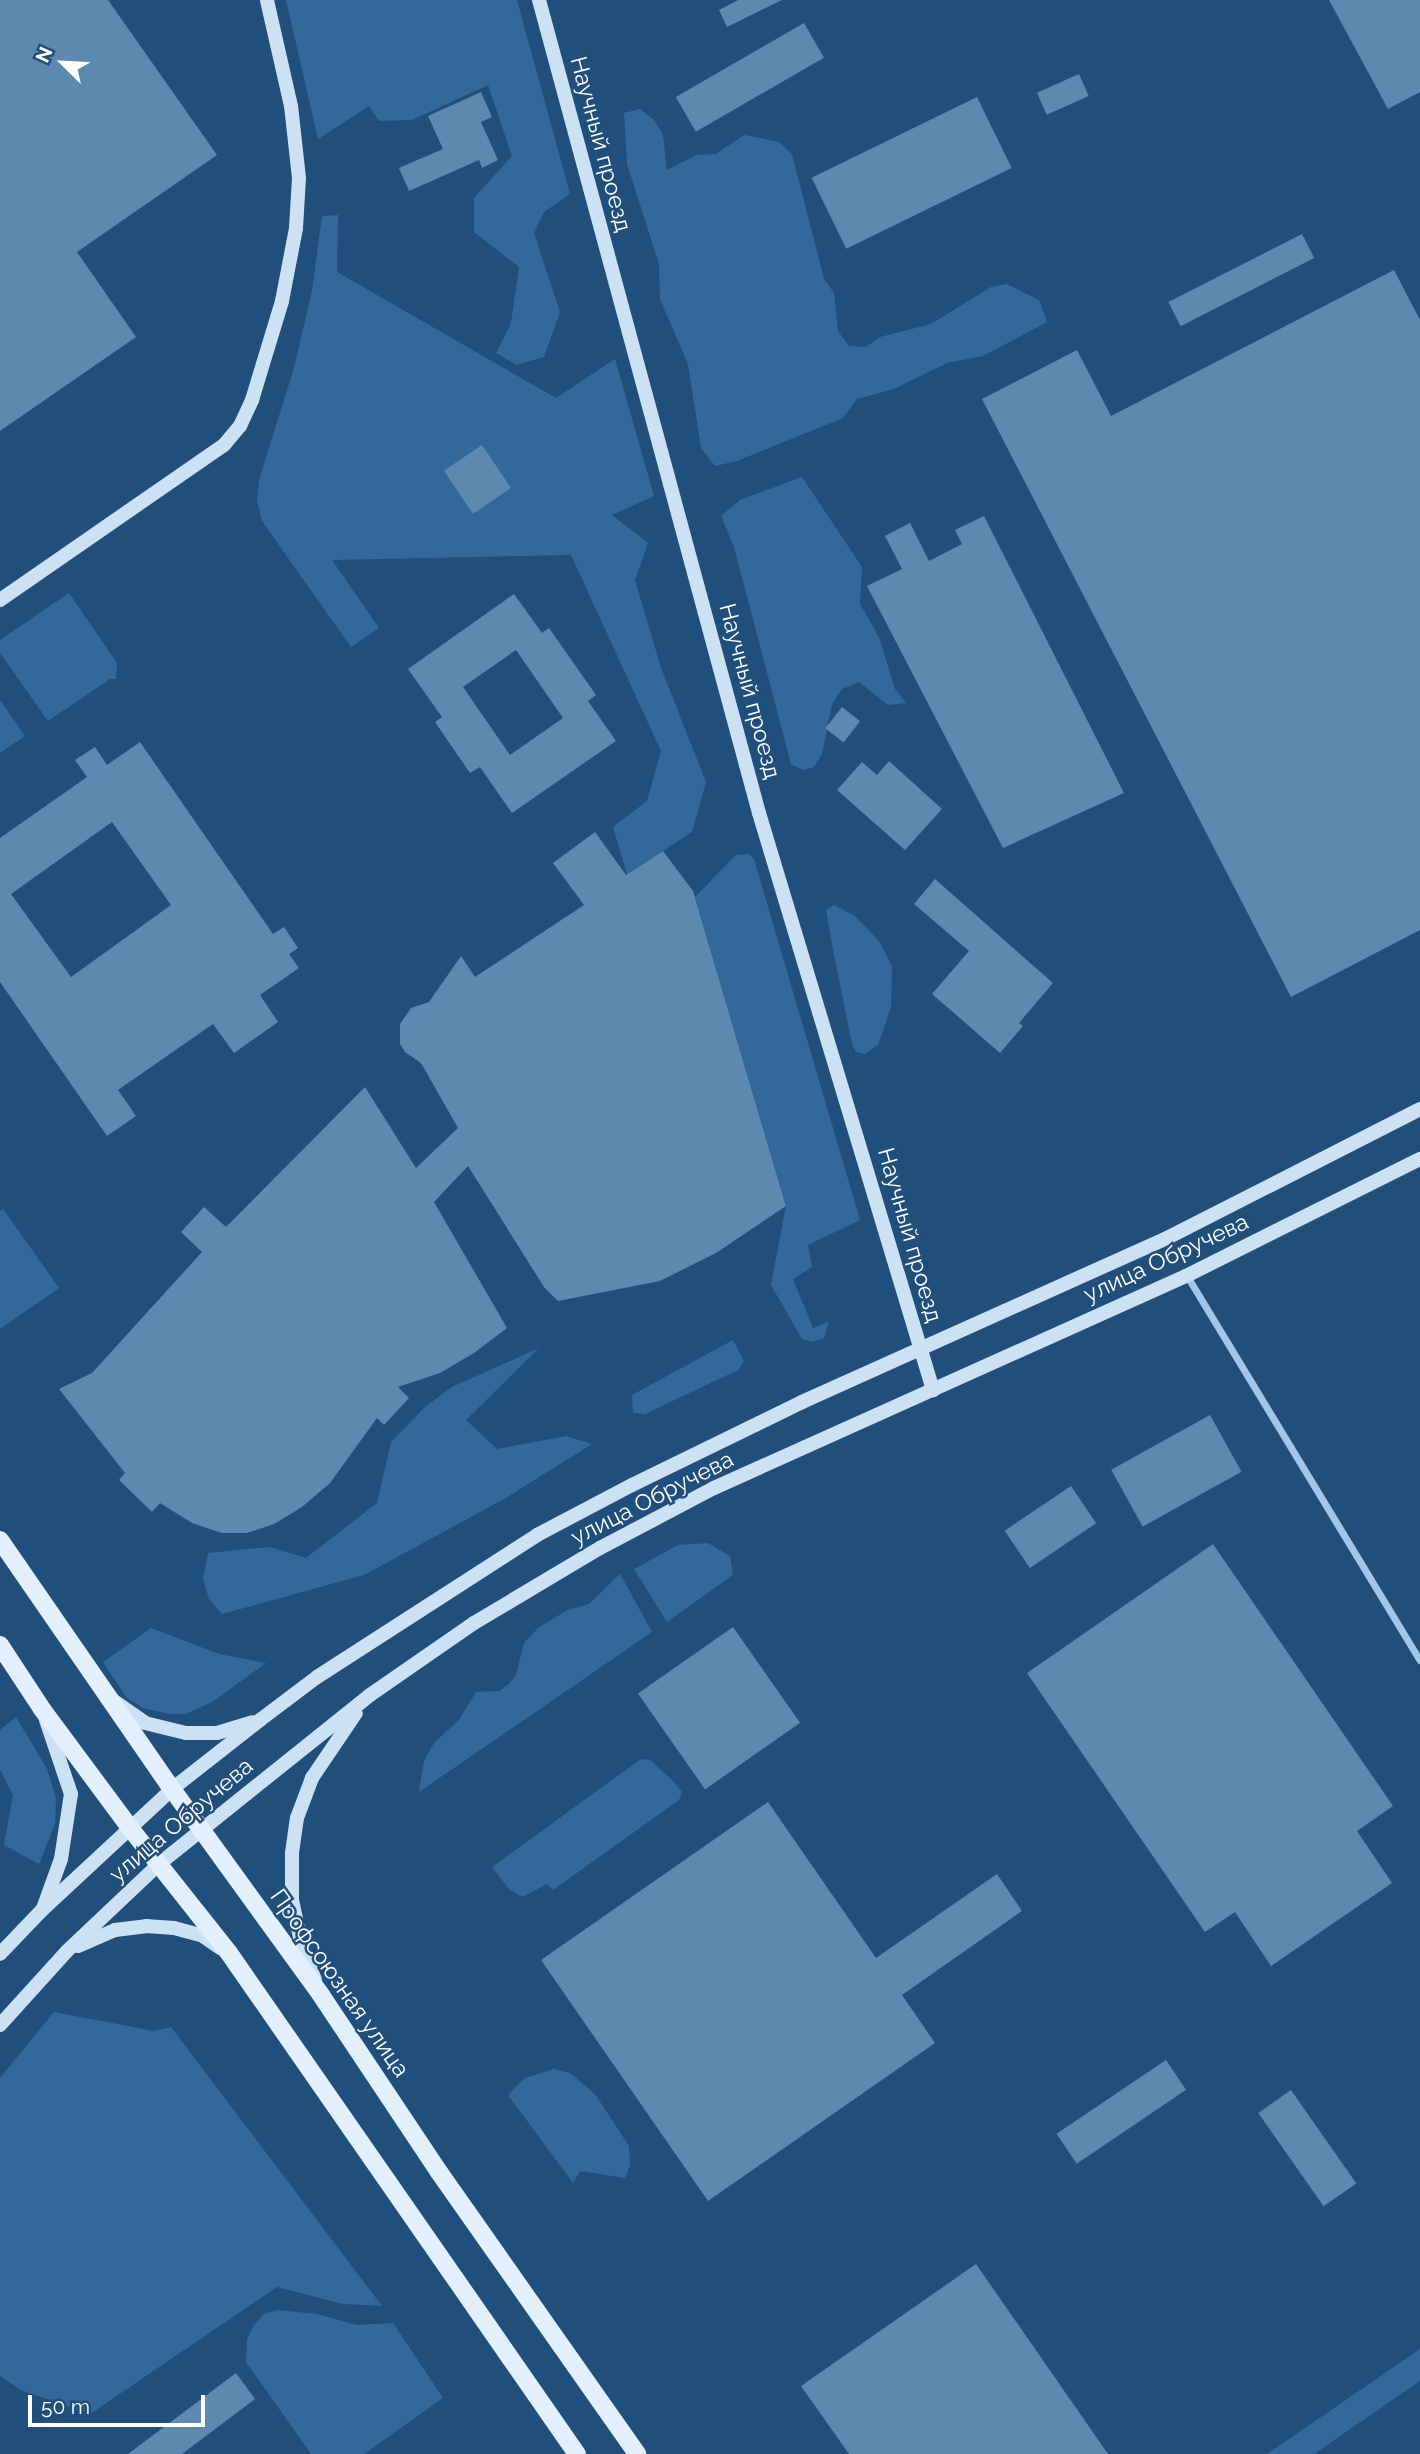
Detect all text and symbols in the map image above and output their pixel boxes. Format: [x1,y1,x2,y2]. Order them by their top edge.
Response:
north arrow [28,28,98,98]
text: N [31,43,57,66]
street label: Научный проезд [564,53,638,235]
street label: Научный проезд [713,600,787,782]
street label: Научный проезд [872,1145,948,1325]
street label: улица Обручева [1079,1208,1253,1308]
street label: улица Обручева [566,1445,738,1551]
street label: улица Обручева [104,1752,258,1888]
street label: Профсоюзная улица [265,1883,415,2083]
scale bar [32,2380,208,2424]
text: 50 m [41,2394,90,2419]

